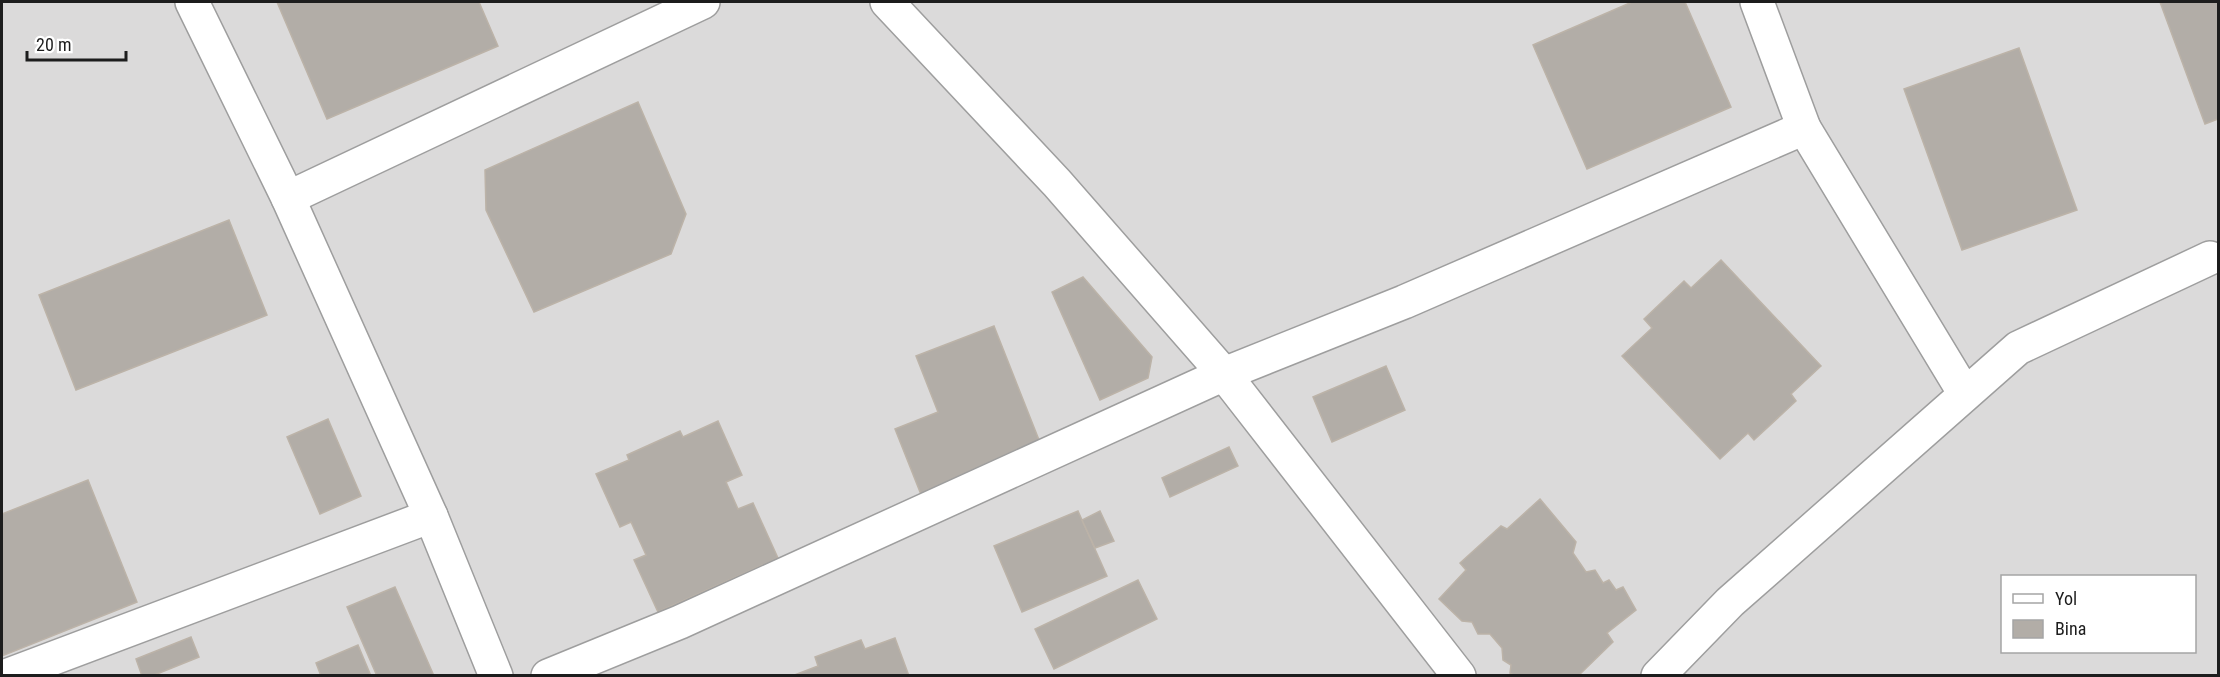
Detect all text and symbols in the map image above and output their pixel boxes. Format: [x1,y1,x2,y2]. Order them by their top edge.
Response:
scale bar [27,24,126,62]
text: 20 m [36,34,71,55]
legend [2001,575,2196,653]
text: Yol [2055,588,2077,609]
text: Bina [2055,618,2086,639]

